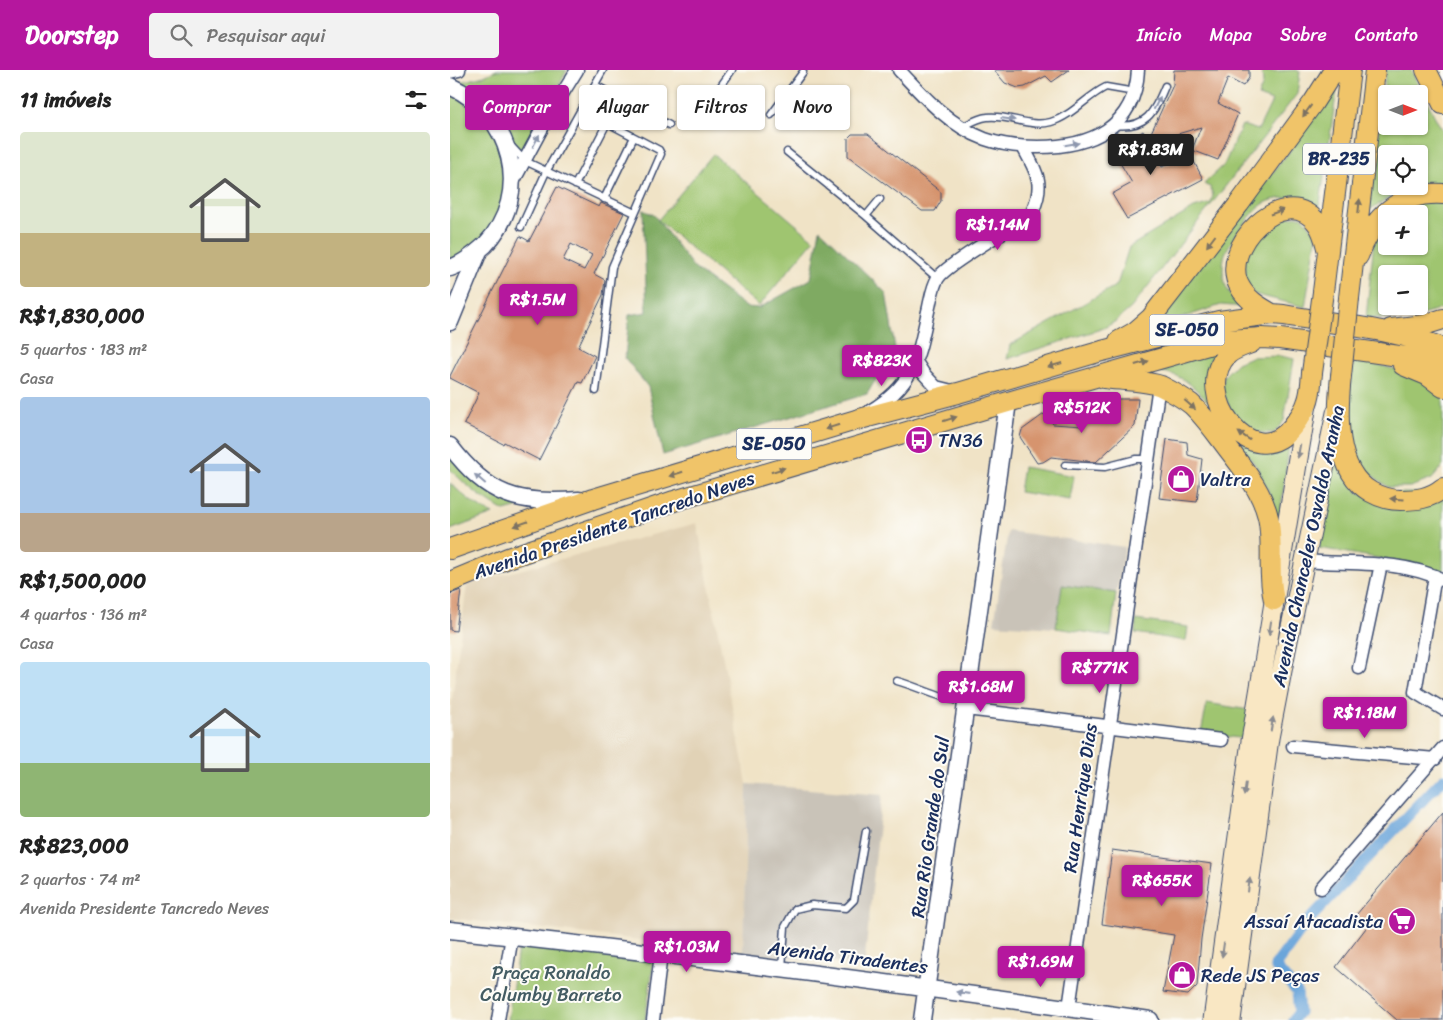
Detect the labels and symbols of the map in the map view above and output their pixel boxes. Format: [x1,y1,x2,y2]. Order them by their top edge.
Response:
north arrow [1378,85,1428,135]
one-way arrow [1153,96,1161,110]
one-way arrow [1302,104,1312,117]
one-way arrow [1001,115,1017,123]
pin: R$1.83M [1105,134,1197,176]
one-way arrow [531,135,540,148]
one-way arrow [1064,139,1080,147]
road number: BR-235 [1303,144,1375,175]
one-way arrow [1355,198,1363,214]
pin: R$1.14M [952,208,1044,251]
one-way arrow [1270,208,1285,216]
one-way arrow [1206,234,1216,248]
pin: R$1.5M [497,284,579,326]
road number: SE-050 [1150,314,1224,346]
pin: R$823K [841,344,923,387]
one-way arrow [1134,359,1149,367]
one-way arrow [1048,361,1063,369]
pin: R$512K [1041,392,1123,434]
one-way arrow [1183,399,1196,410]
street label: Avenida Chanceler Osvaldo Aranha [1262,402,1354,691]
one-way arrow [943,414,958,422]
one-way arrow [824,424,839,432]
place label: TN36 [938,424,983,457]
bus stop icon: TN36 [904,425,934,455]
road number: SE-050 [736,428,812,459]
one-way arrow [1238,431,1251,440]
one-way arrow [1295,443,1303,459]
street label: Avenida Presidente Tancredo Neves [468,461,760,589]
place label: Valtra [1200,463,1251,496]
shop icon: Valtra [1166,464,1196,494]
one-way arrow [770,466,785,474]
one-way arrow [668,470,683,478]
one-way arrow [474,474,486,485]
one-way arrow [1389,495,1405,503]
one-way arrow [514,521,529,528]
one-way arrow [1265,621,1273,637]
pin: R$771K [1059,652,1141,694]
pin: R$1.68M [935,670,1027,713]
pin: R$1.18M [1319,696,1411,739]
one-way arrow [1268,716,1276,732]
street label: Rua Henrique Dias [1053,721,1107,875]
street label: Rua Rio Grande do Sul [901,733,959,920]
one-way arrow [1240,781,1248,797]
pin: R$655K [1121,864,1203,907]
one-way arrow [1246,877,1254,893]
place label: Assaí Atacadista [1243,905,1383,938]
supermarket icon: Assaí Atacadista [1387,906,1417,936]
pin: R$1.03M [641,930,733,973]
street label: Avenida Tiradentes [765,931,930,983]
one-way arrow [1218,942,1226,958]
pin: R$1.69M [995,946,1087,988]
park label: Praça Ronaldo Calumby Barreto [480,956,622,1011]
place label: Rede JS Peças [1201,959,1320,992]
shop icon: Rede JS Peças [1167,960,1197,990]
one-way arrow [955,989,971,997]

